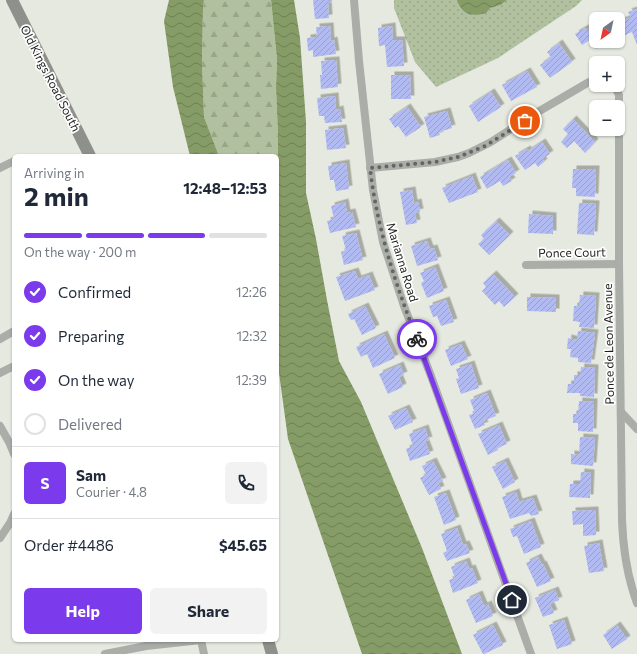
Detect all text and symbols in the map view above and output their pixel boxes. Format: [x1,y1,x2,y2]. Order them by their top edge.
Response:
north arrow [589,12,625,48]
map controls [589,12,625,136]
street label: Old Kings Road South [18,23,84,133]
button: + [589,56,625,92]
button: − [589,100,625,136]
pin [508,104,542,138]
icon: bag [514,110,536,132]
text: Arriving in [24,165,84,181]
text: 12:48–12:53 [183,179,267,197]
text: 2 min [24,180,89,211]
street label: Marianna Road [384,221,422,303]
text: On the way · 200 m [24,244,136,260]
street label: Ponce Court [538,244,606,260]
icon: check [24,281,46,303]
text: Confirmed [58,283,131,301]
street label: Ponce de Leon Avenue [600,283,616,405]
text: 12:26 [236,284,267,300]
courier [397,319,437,359]
icon: check [24,325,46,347]
text: Preparing [58,327,124,345]
text: 12:32 [237,328,267,344]
icon: bike [406,328,428,350]
icon: check [24,369,46,391]
text: On the way [58,371,135,389]
text: 12:39 [236,372,267,388]
text: Delivered [58,415,122,433]
button: phone [225,462,267,504]
text: Sam [76,466,106,484]
text: S [40,474,50,492]
text: Courier · 4.8 [76,484,147,500]
text: Order #4486 [24,536,114,554]
text: $45.65 [219,536,267,554]
pin [495,583,529,617]
button: Help [24,588,142,634]
button: Share [150,588,267,634]
icon: home [501,589,523,611]

